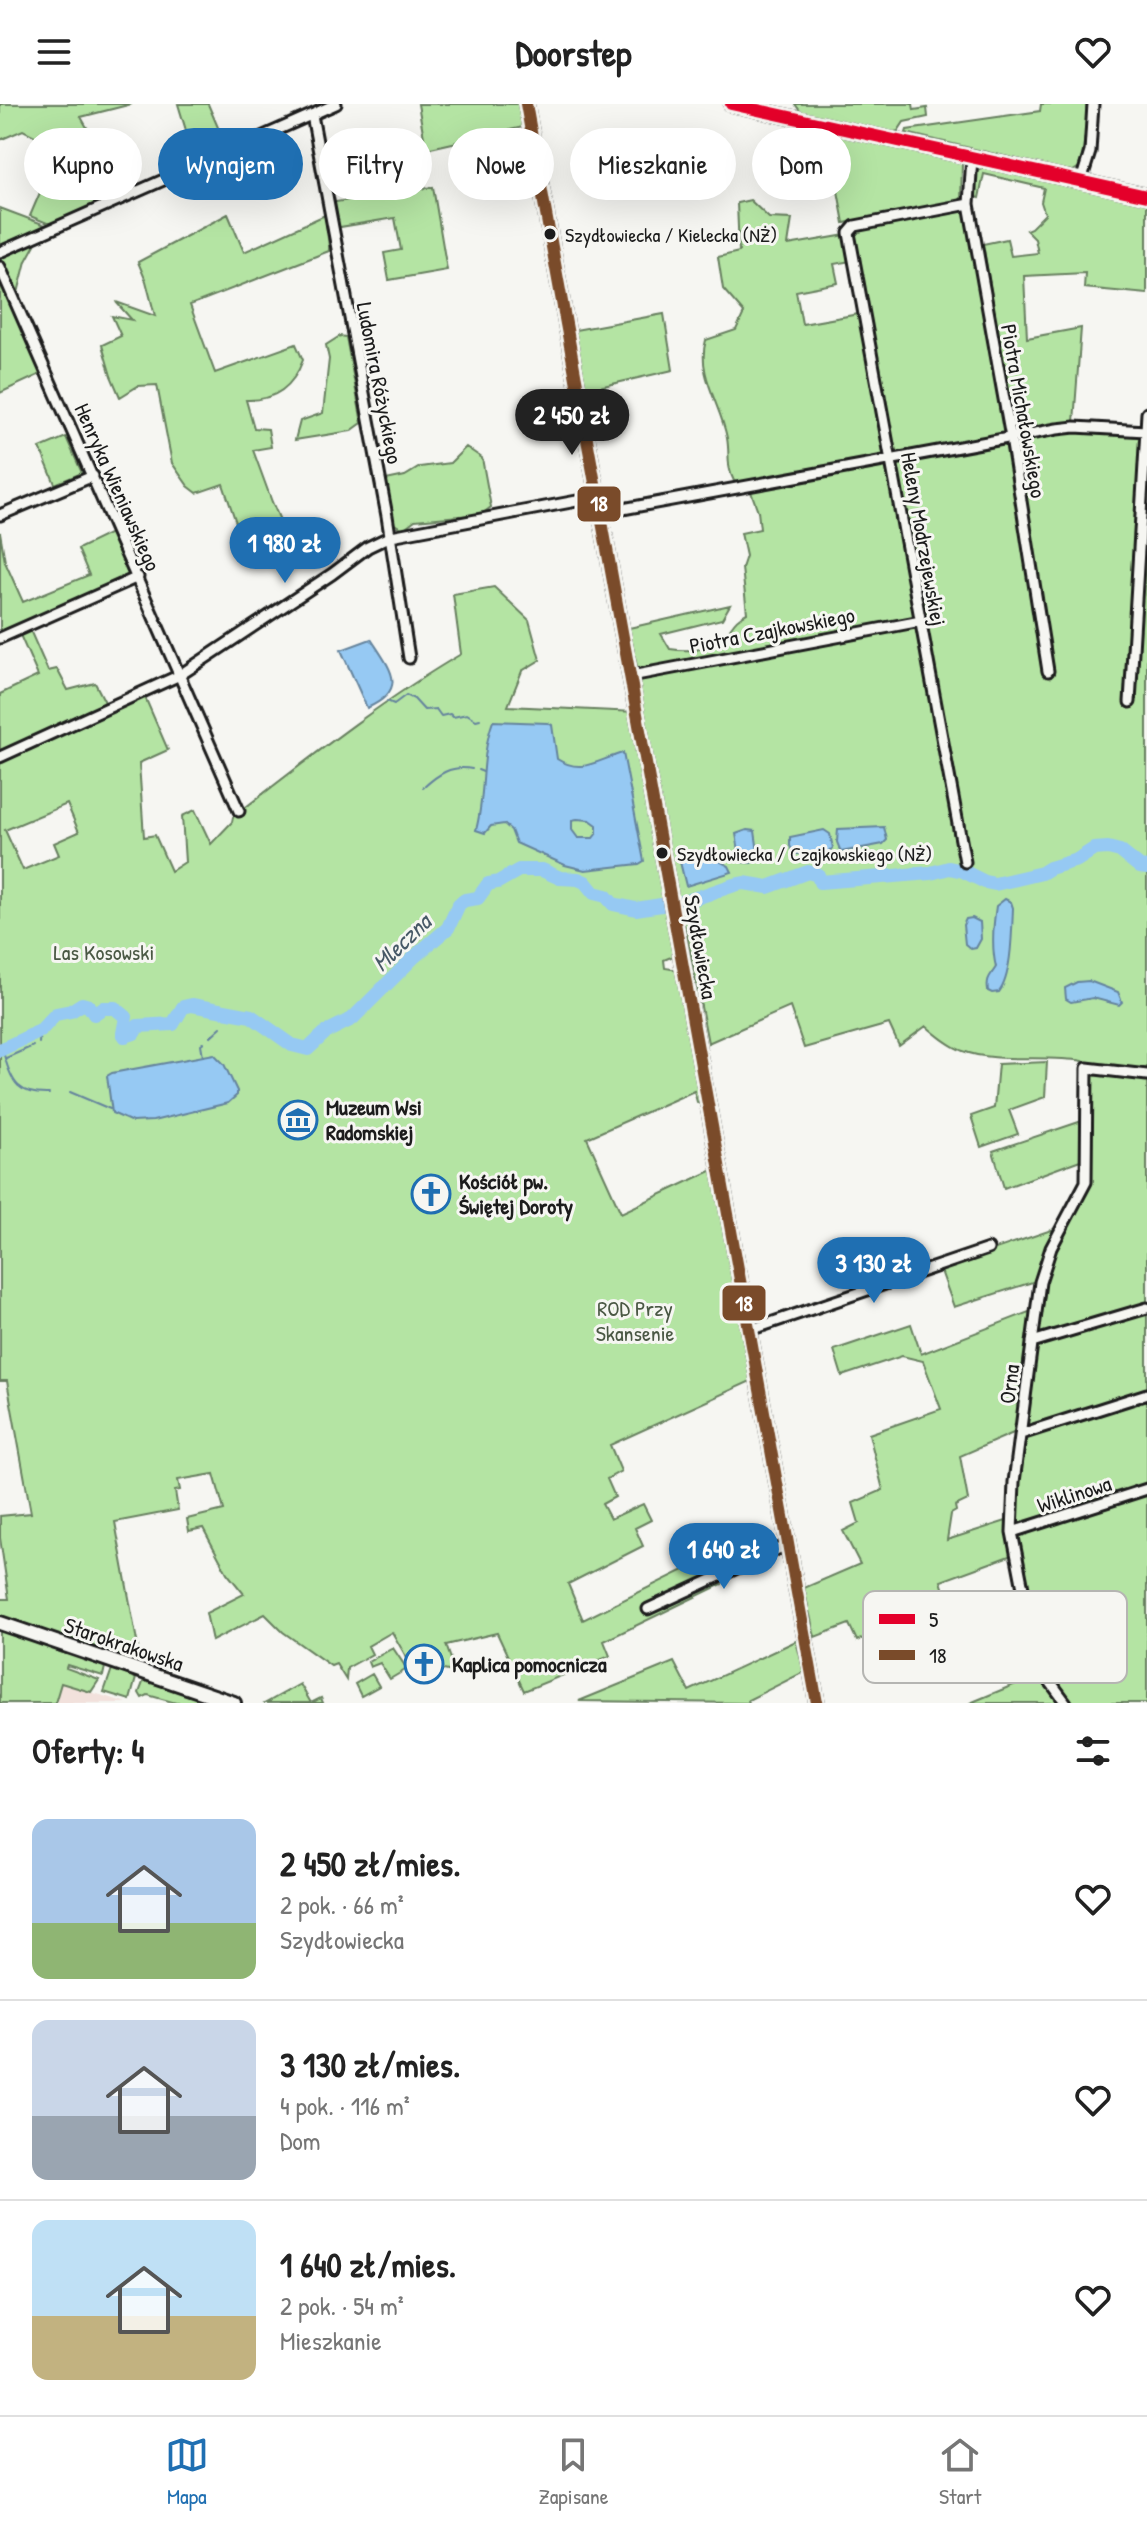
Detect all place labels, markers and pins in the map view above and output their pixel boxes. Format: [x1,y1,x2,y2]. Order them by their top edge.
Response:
place label: Szydłowiecka / Kielecka (NŻ) [565,221,777,248]
marker: Szydłowiecka / Kielecka (NŻ) [542,226,558,242]
pin: 2 450 zł [489,389,655,457]
pin: 1 980 zł [202,517,368,585]
place label: Szydłowiecka / Czajkowskiego (NŻ) [677,840,932,867]
marker: Szydłowiecka / Czajkowskiego (NŻ) [654,845,670,861]
place label: Muzeum Wsi Radomskiej [326,1092,422,1147]
museum icon: Muzeum Wsi Radomskiej [277,1099,319,1141]
place label: Kościół pw. Świętej Doroty [459,1166,574,1222]
church icon: Kościół pw. Świętej Doroty [410,1173,452,1215]
pin: 3 130 zł [791,1237,957,1305]
pin: 1 640 zł [641,1523,807,1591]
church icon: Kaplica pomocnicza [403,1643,445,1685]
place label: Kaplica pomocnicza [452,1649,607,1680]

